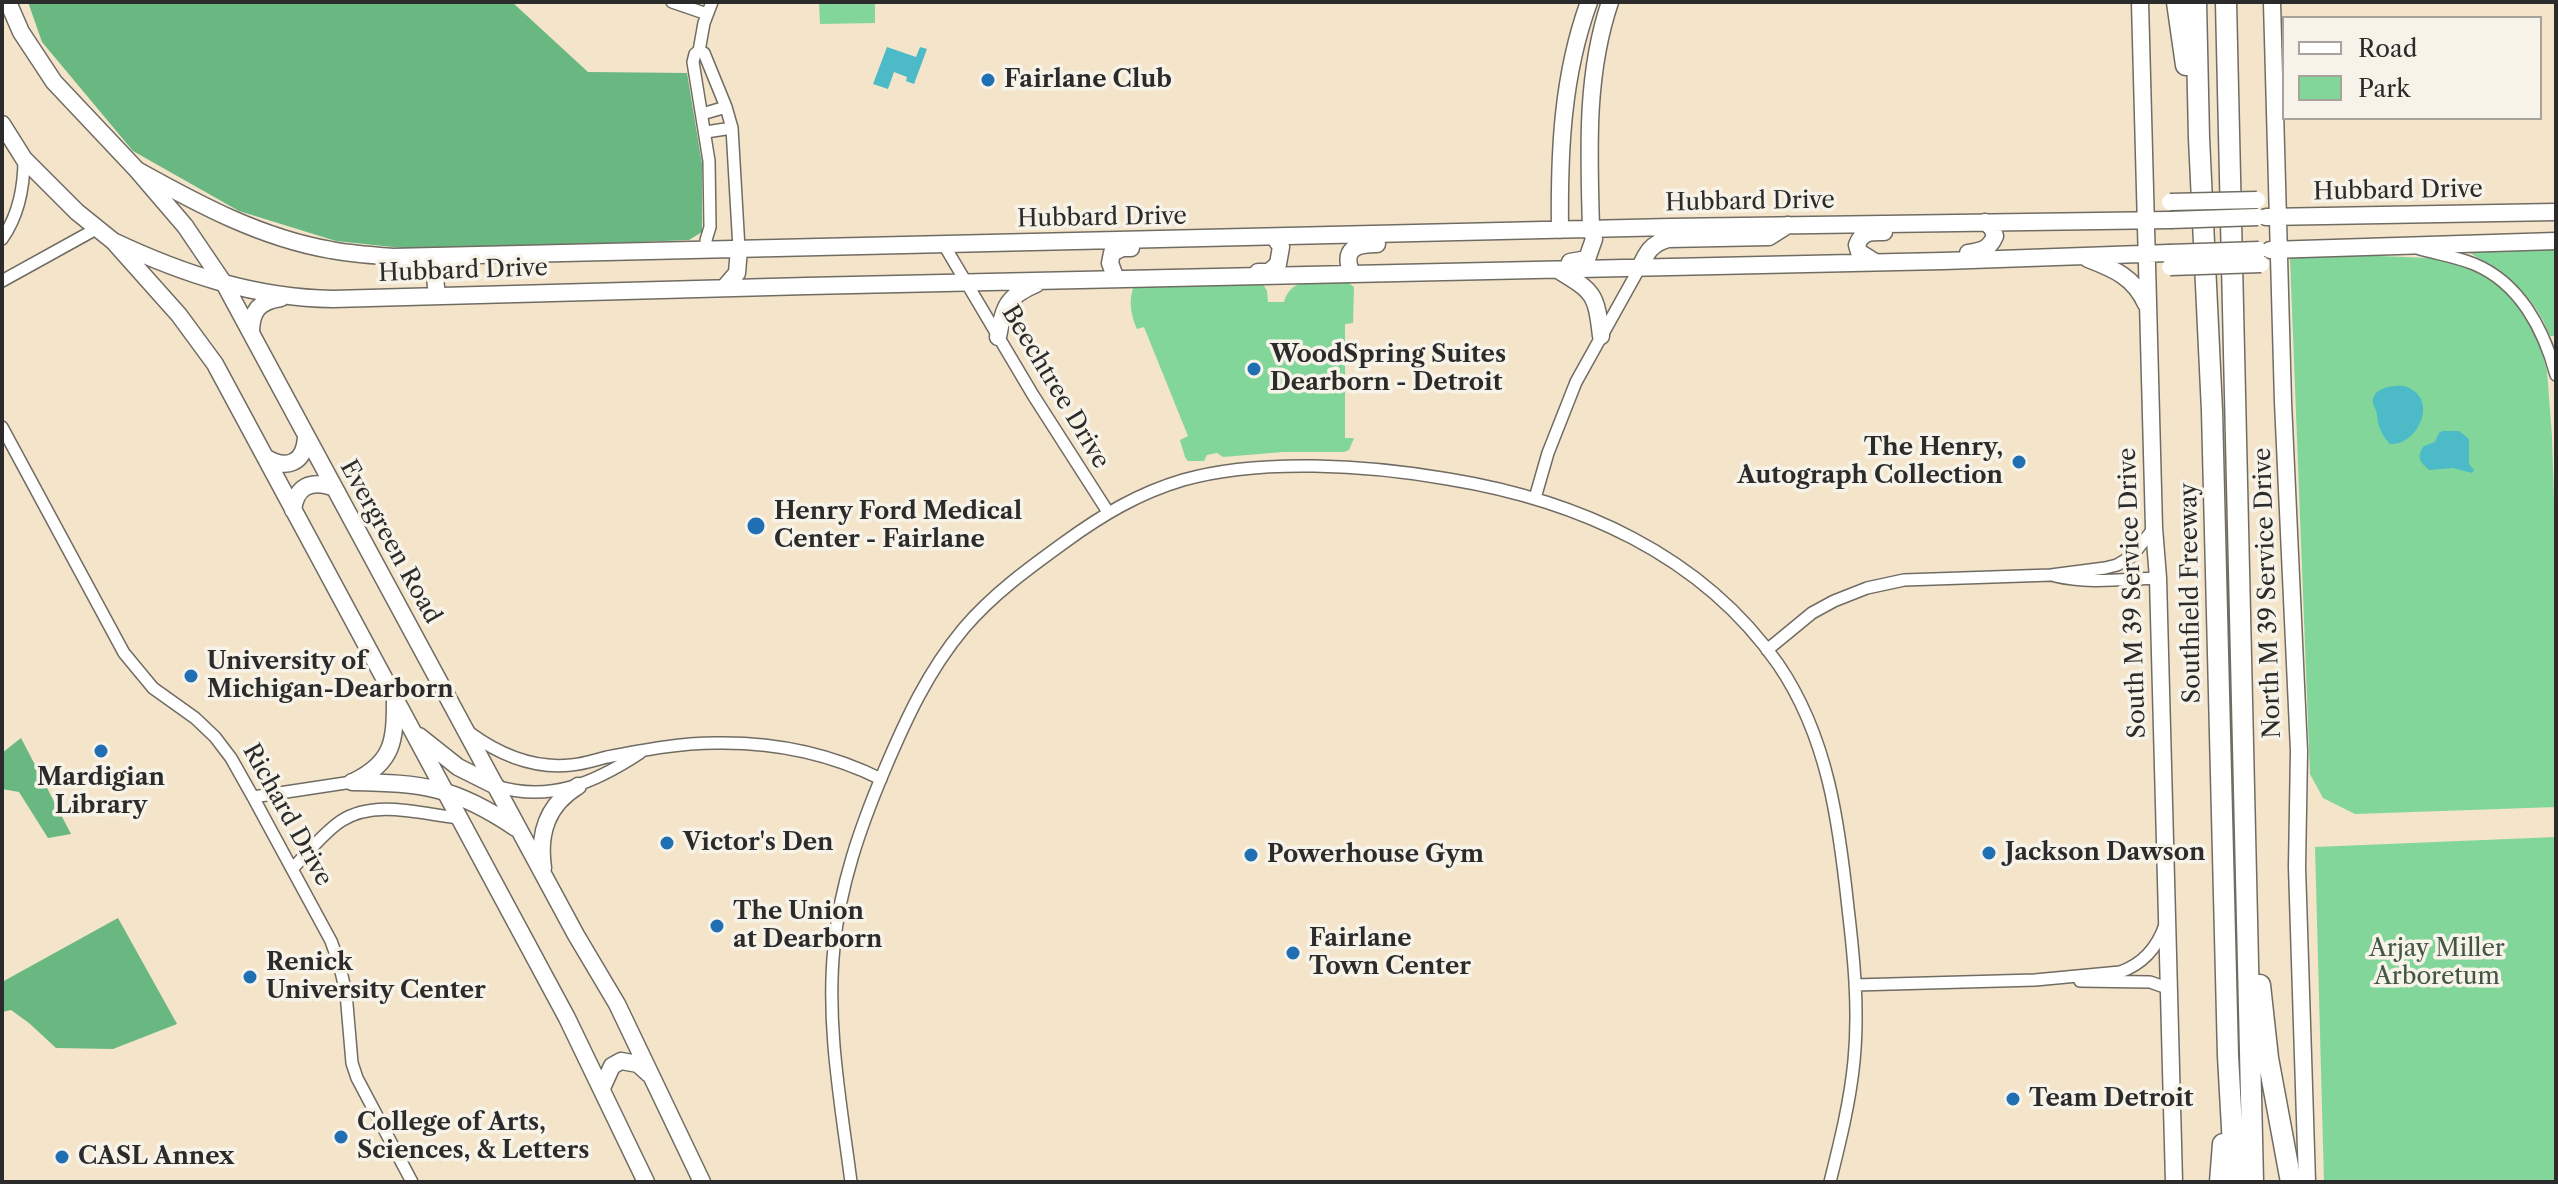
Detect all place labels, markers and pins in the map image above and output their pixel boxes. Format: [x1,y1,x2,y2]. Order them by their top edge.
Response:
place label: Fairlane Club [1004,66,1172,94]
marker: Fairlane Club [979,71,997,89]
place label: WoodSpring Suites Dearborn - Detroit [1270,341,1506,397]
marker: WoodSpring Suites Dearborn - Detroit [1245,360,1263,378]
place label: The Henry, Autograph Collection [1737,434,2003,490]
marker: The Henry, Autograph Collection [2010,453,2028,471]
place label: Henry Ford Medical Center - Fairlane [774,498,1022,554]
marker: Henry Ford Medical Center - Fairlane [745,515,767,537]
place label: University of Michigan-Dearborn [207,648,454,704]
marker: University of Michigan-Dearborn [182,667,200,685]
marker: Mardigian Library [92,742,110,760]
place label: Mardigian Library [37,764,165,820]
place label: Victor's Den [683,829,834,857]
marker: Victor's Den [658,834,676,852]
place label: Jackson Dawson [2005,839,2205,867]
place label: Powerhouse Gym [1267,841,1484,869]
marker: Jackson Dawson [1980,844,1998,862]
marker: Powerhouse Gym [1242,846,1260,864]
place label: The Union at Dearborn [733,898,882,954]
marker: The Union at Dearborn [708,917,726,935]
place label: Fairlane Town Center [1309,925,1471,981]
marker: Fairlane Town Center [1284,944,1302,962]
place label: Renick University Center [266,949,486,1005]
marker: Renick University Center [241,968,259,986]
place label: Team Detroit [2029,1085,2193,1113]
marker: Team Detroit [2004,1090,2022,1108]
place label: College of Arts, Sciences, & Letters [357,1109,589,1165]
marker: College of Arts, Sciences, & Letters [332,1128,350,1146]
place label: CASL Annex [78,1143,234,1171]
marker: CASL Annex [53,1148,71,1166]

